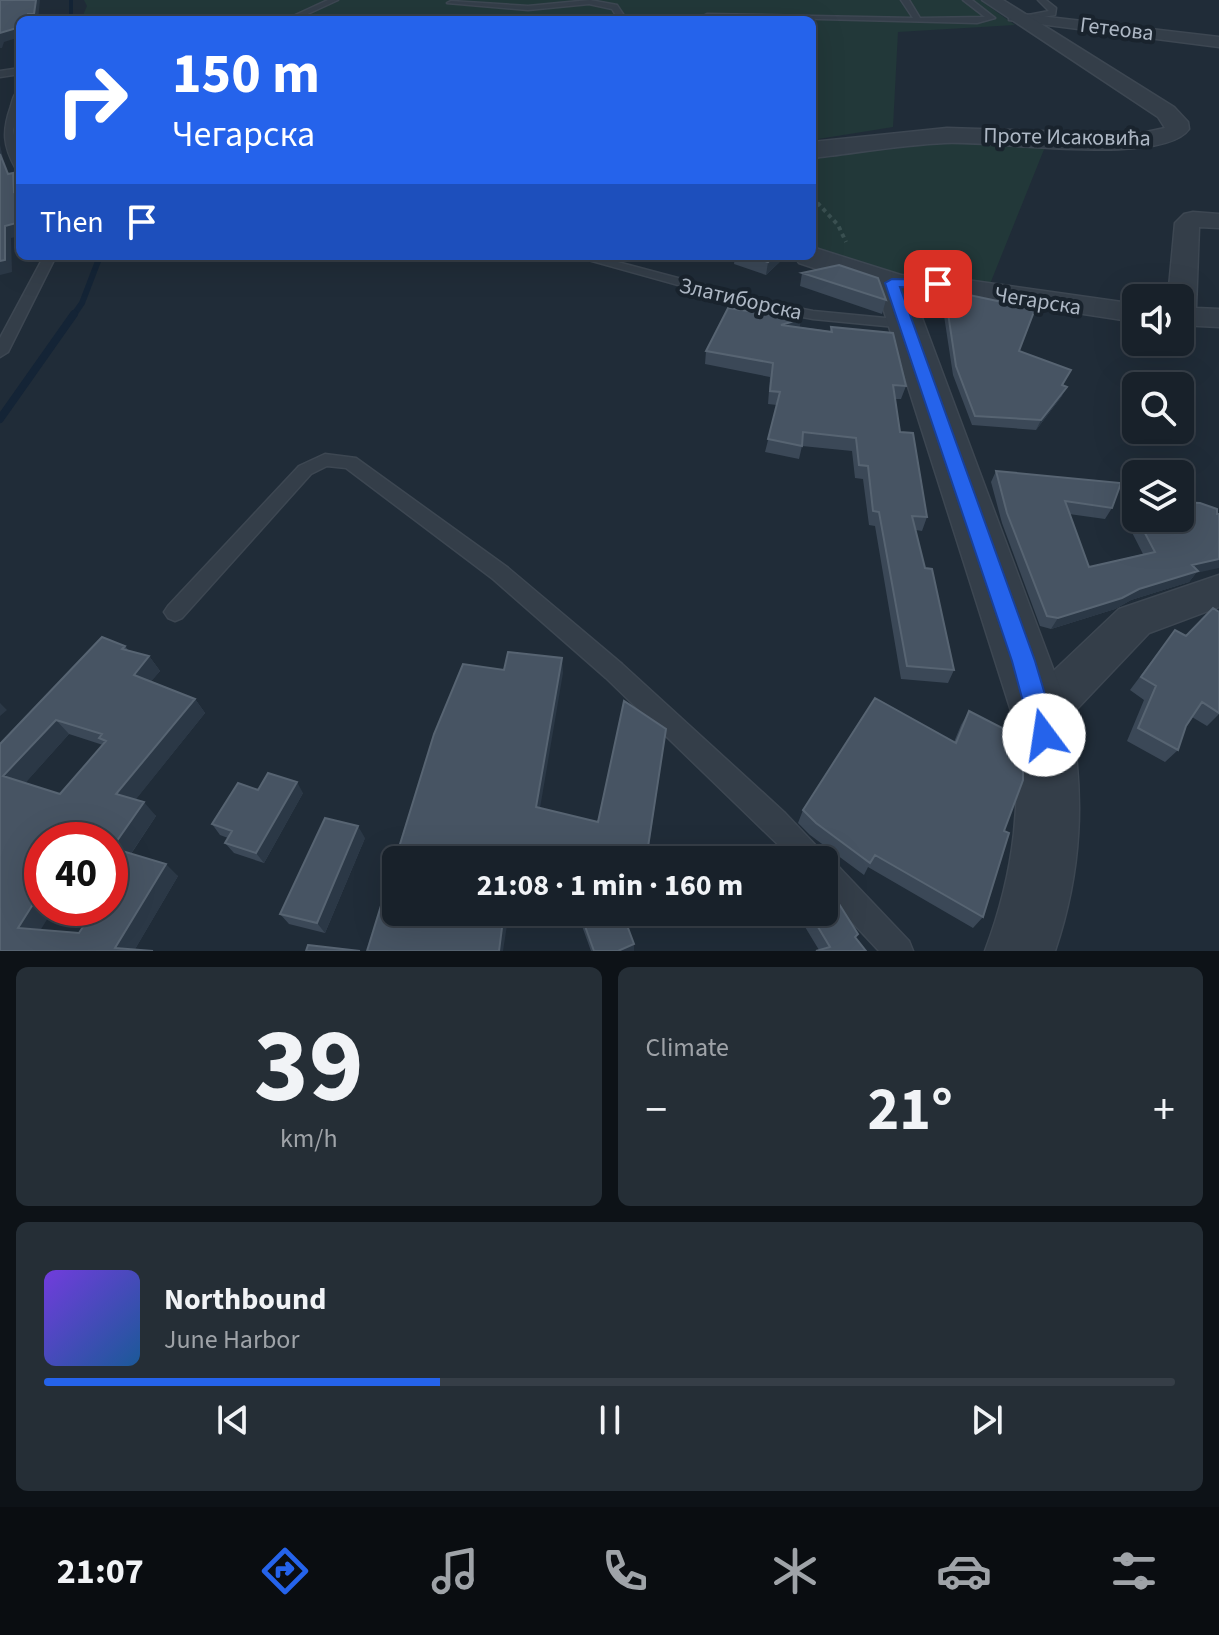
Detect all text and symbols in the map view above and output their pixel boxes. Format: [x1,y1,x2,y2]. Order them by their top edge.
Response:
street label: Гетеова [1078,9,1156,49]
text: 150 m [172,35,320,114]
icon: right [40,48,144,152]
text: Чегарска [172,109,315,160]
street label: Проте Исаковића [983,120,1151,154]
icon: arrive [120,200,164,244]
text: Then [40,201,104,244]
pin [904,250,972,318]
icon: arrive [916,262,960,306]
street label: Златиборска [676,269,805,329]
street label: Чегарска [992,278,1084,324]
map controls [1122,284,1194,532]
button: sound [1122,284,1194,356]
button: search [1122,372,1194,444]
button: layers [1122,460,1194,532]
position arrow [1002,693,1086,777]
speed limit sign: 40 [24,822,128,926]
text: 21:08 · 1 min · 160 m [477,864,743,907]
text: 39 [254,994,364,1142]
text: Climate [646,1029,729,1066]
text: 21° [868,1068,953,1153]
text: − [646,1079,667,1142]
text: + [1153,1079,1175,1142]
text: km/h [280,1120,338,1157]
text: Northbound [164,1278,326,1321]
text: June Harbor [164,1321,300,1358]
icon: previous [211,1398,255,1442]
icon: pause [588,1398,632,1442]
icon: next [965,1398,1009,1442]
icon: directions [257,1543,313,1599]
icon: music [427,1543,483,1599]
icon: phone [597,1543,653,1599]
icon: climate [767,1543,823,1599]
icon: car [936,1543,992,1599]
icon: filters [1106,1543,1162,1599]
text: 21:07 [57,1546,144,1597]

